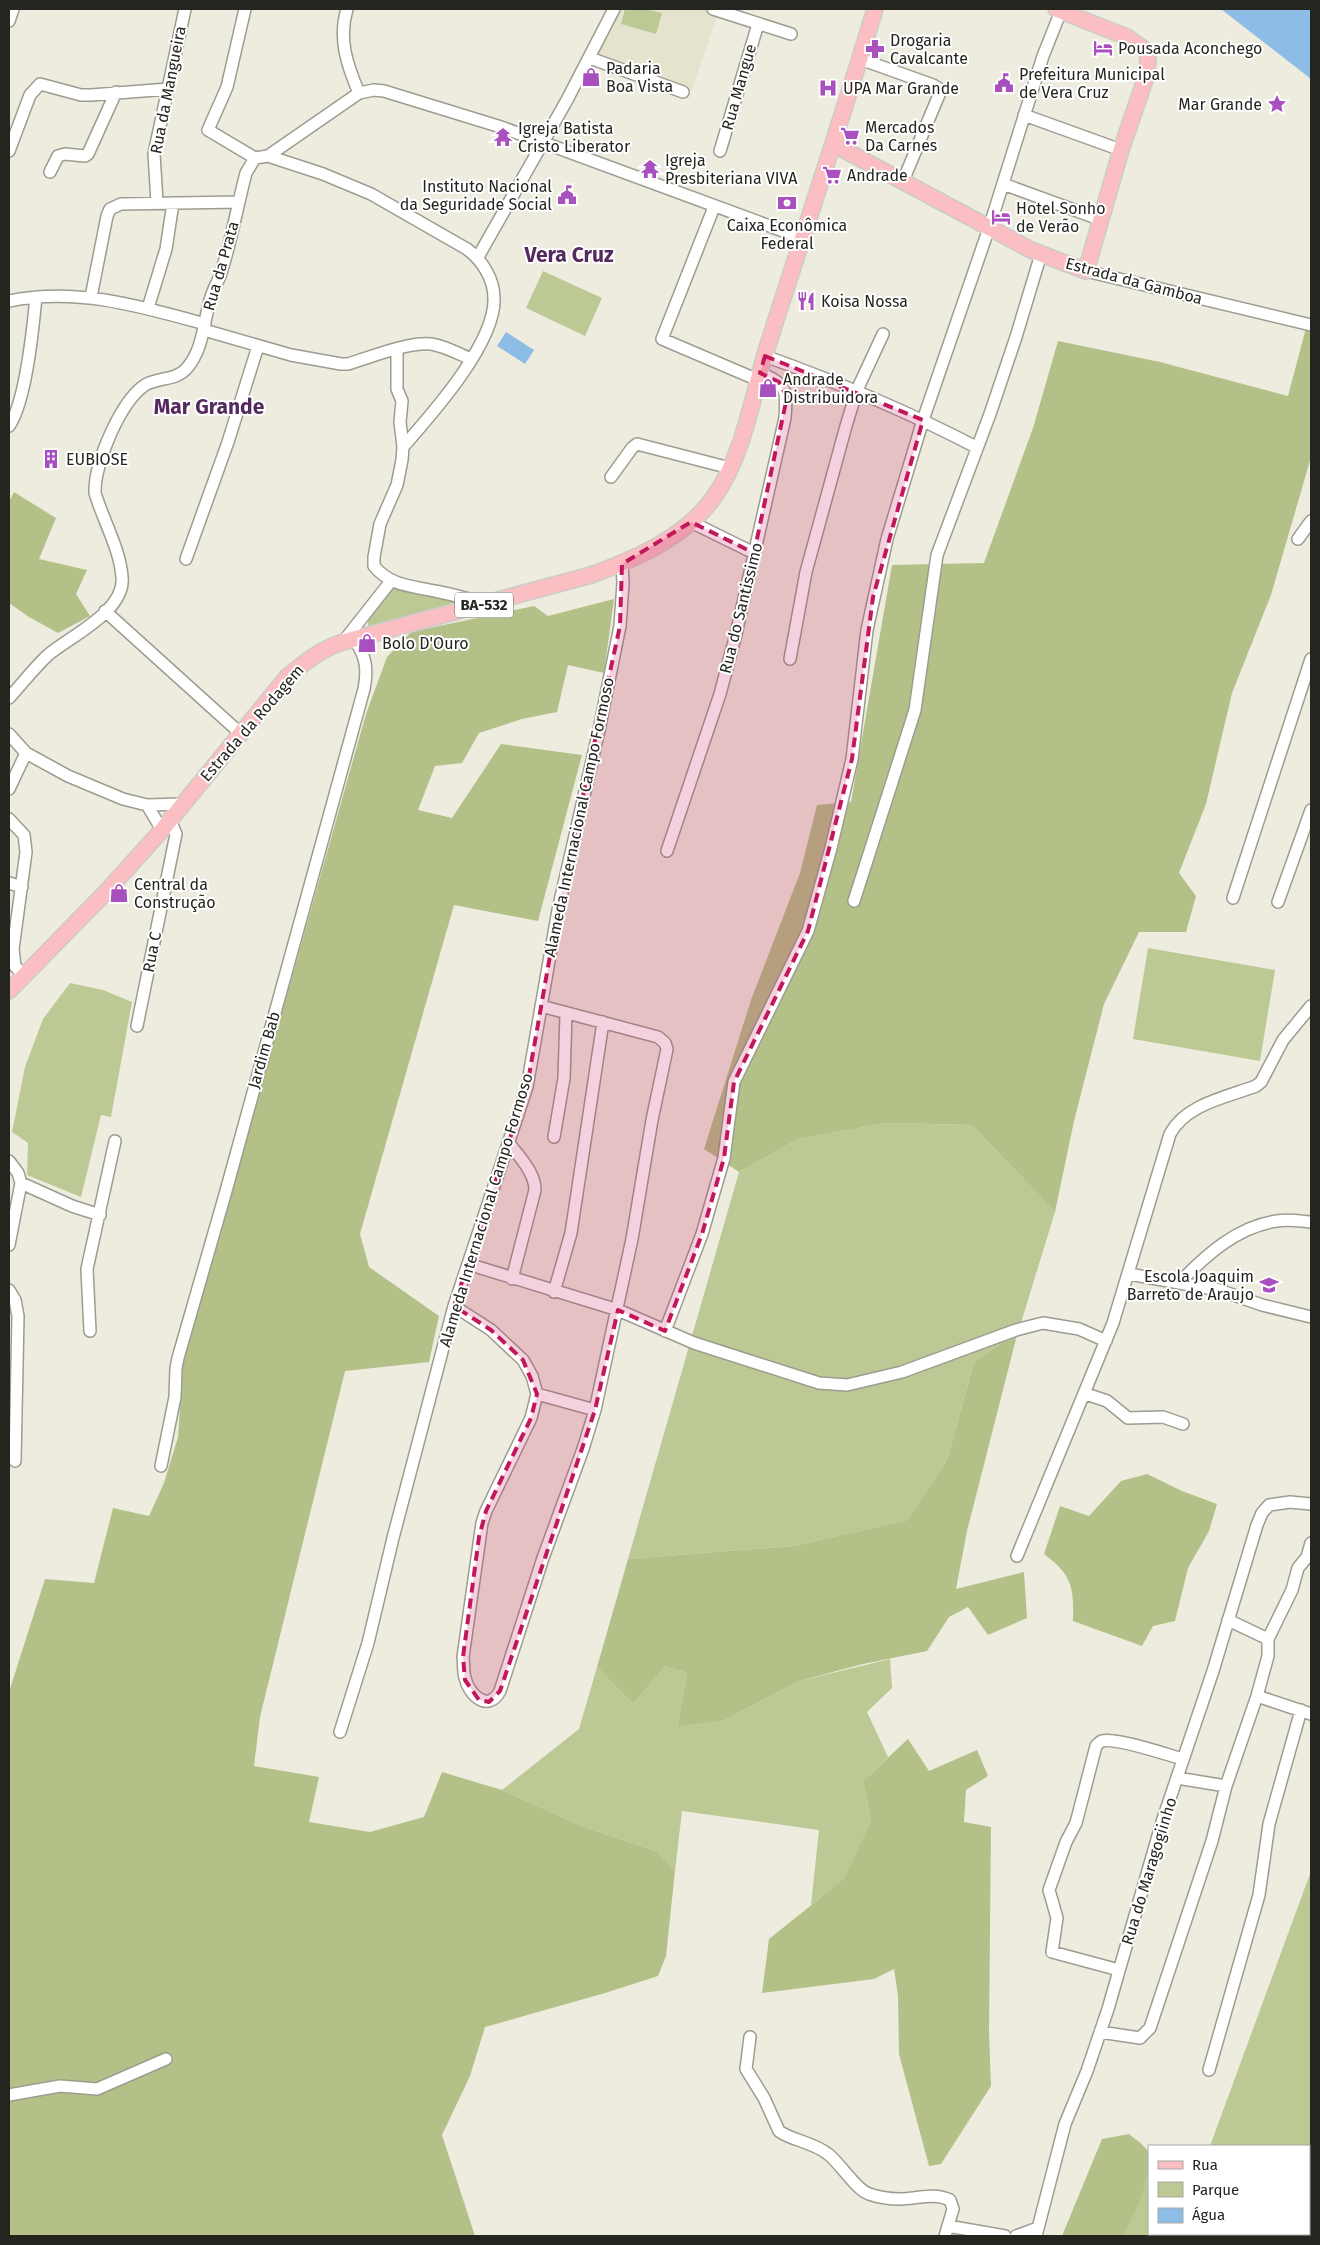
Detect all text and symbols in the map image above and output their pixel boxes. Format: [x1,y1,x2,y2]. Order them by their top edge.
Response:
street label: Rua da Mangueira [146,24,190,156]
place label: Drogaria Cavalcante [890,31,968,68]
hotel icon: Pousada Aconchego [1092,37,1114,59]
pharmacy icon: Drogaria Cavalcante [864,38,886,60]
place label: Pousada Aconchego [1118,39,1262,58]
street label: Rua Mangue [718,42,760,132]
place label: Padaria Boa Vista [606,59,673,96]
place label: Prefeitura Municipal de Vera Cruz [1019,65,1165,102]
shop icon: Padaria Boa Vista [580,66,602,88]
public building icon: Prefeitura Municipal de Vera Cruz [993,72,1015,94]
hospital icon: UPA Mar Grande [817,77,839,99]
place label: UPA Mar Grande [843,79,959,98]
place icon: Mar Grande [1266,93,1288,115]
place label: Mar Grande [1178,95,1262,114]
place label: Mercados Da Carnes [865,118,937,155]
place label: Igreja Batista Cristo Liberator [518,119,631,156]
supermarket icon: Mercados Da Carnes [839,125,861,147]
temple icon: Igreja Batista Cristo Liberator [492,126,514,148]
place label: Igreja Presbiteriana VIVA [665,151,798,188]
temple icon: Igreja Presbiteriana VIVA [639,158,661,180]
supermarket icon: Andrade [821,164,843,186]
place label: Andrade [847,166,908,185]
place label: Instituto Nacional da Seguridade Social [400,177,552,214]
public building icon: Instituto Nacional da Seguridade Social [556,184,578,206]
bank icon: Caixa Econômica Federal [776,192,798,214]
place label: Hotel Sonho de Verão [1016,199,1106,236]
hotel icon: Hotel Sonho de Verão [990,206,1012,228]
place label: Caixa Econômica Federal [727,216,847,253]
street label: Rua da Prata [199,219,243,313]
district label: Vera Cruz [523,242,614,268]
street label: Estrada da Gamboa [1063,254,1205,308]
restaurant icon: Koisa Nossa [795,290,817,312]
place label: Koisa Nossa [821,292,908,311]
place label: Andrade Distribuidora [783,370,878,407]
shop icon: Andrade Distribuidora [757,377,779,399]
district label: Mar Grande [154,394,265,420]
building icon: EUBIOSE [40,448,62,470]
place label: EUBIOSE [66,450,128,469]
street label: Rua do Santissimo [716,540,766,676]
road number: BA-532 [455,592,513,618]
shop icon: Bolo D'Ouro [356,632,378,654]
place label: Bolo D'Ouro [382,634,469,653]
street label: Estrada da Rodagem [196,661,308,785]
street label: Alameda Internacional Campo Formoso [540,675,618,959]
place label: Central da Construção [134,875,216,913]
shop icon: Central da Construção [108,882,130,904]
street label: Rua C [139,930,165,974]
street label: Jardim Bab [244,1009,284,1091]
street label: Alameda Internacional Campo Formoso [435,1071,537,1349]
place label: Escola Joaquim Barreto de Araujo [1127,1267,1254,1304]
school or university icon: Escola Joaquim Barreto de Araujo [1258,1274,1280,1296]
street label: Rua do Maragogiinho [1118,1795,1180,1947]
legend [1148,2145,1310,2235]
text: Rua [1192,2156,1218,2174]
text: Parque [1192,2181,1239,2199]
text: Água [1192,2206,1225,2224]

